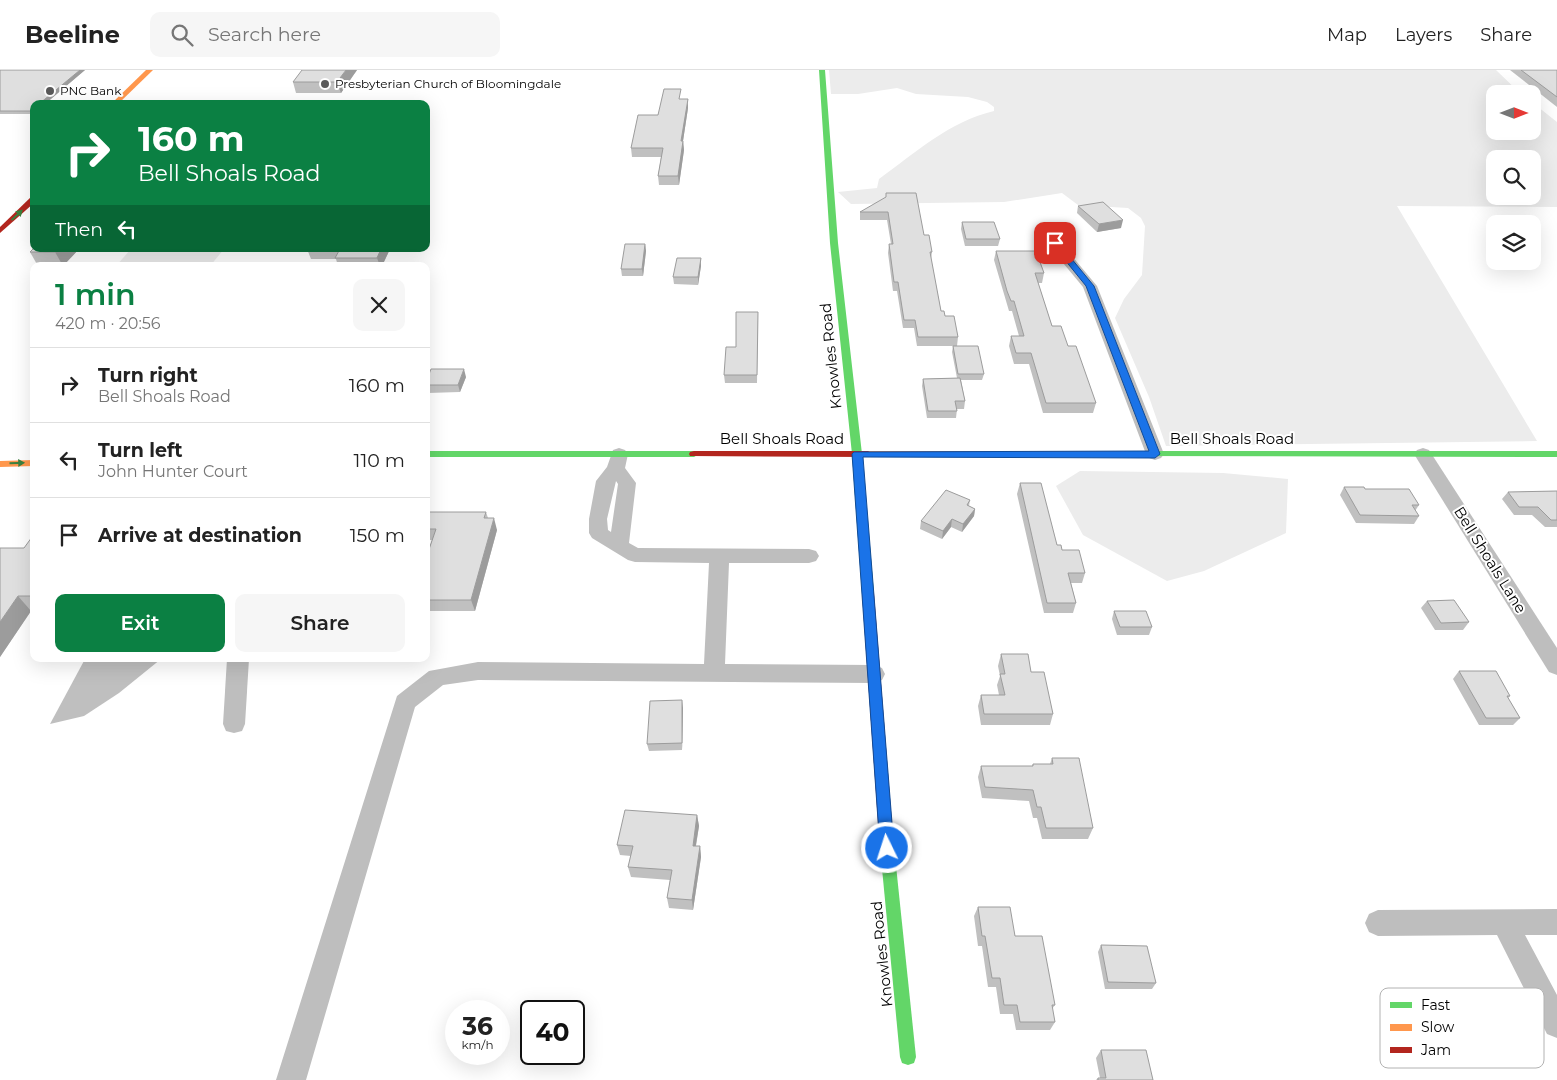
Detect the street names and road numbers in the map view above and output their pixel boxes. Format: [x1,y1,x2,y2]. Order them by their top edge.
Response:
street label: Knowles Road [815,302,846,410]
street label: Bell Shoals Road [720,429,844,448]
street label: Bell Shoals Road [1170,429,1294,448]
street label: Bell Shoals Lane [1450,503,1531,617]
street label: Knowles Road [866,900,897,1008]

